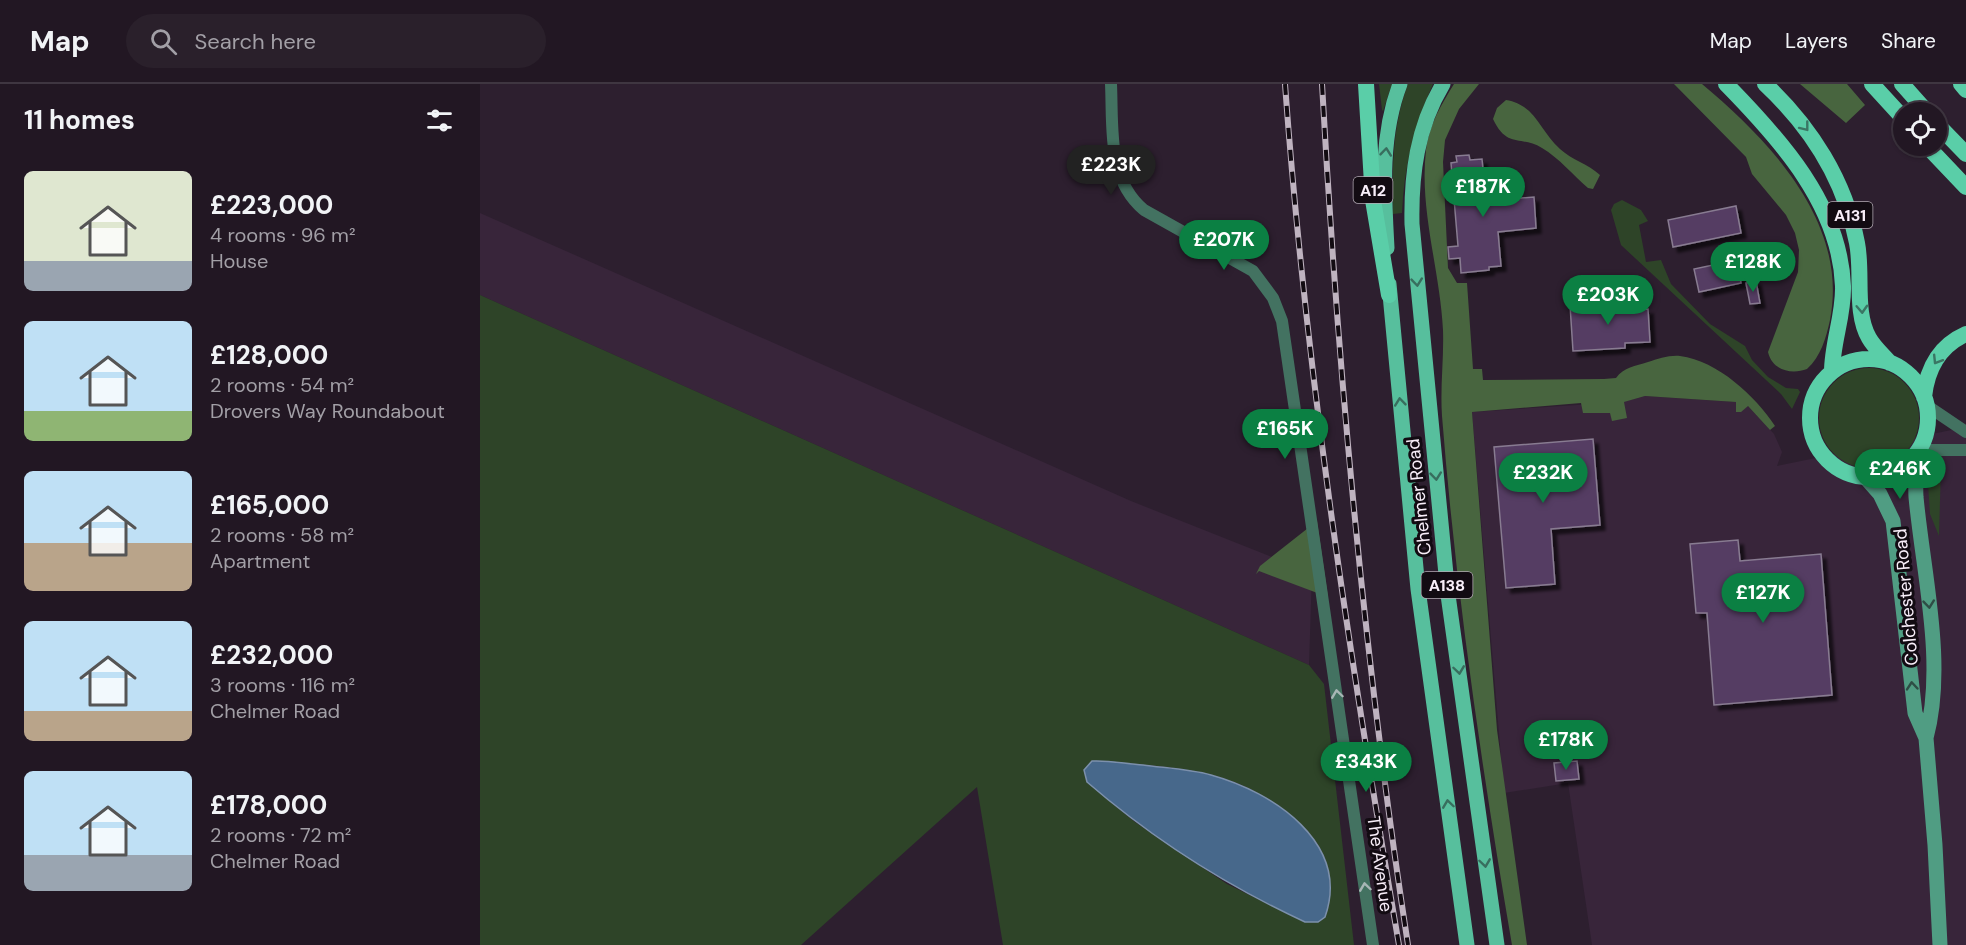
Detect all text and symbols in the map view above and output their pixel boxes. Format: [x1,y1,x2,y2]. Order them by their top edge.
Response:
search box [126,14,546,68]
text: Map [30,23,90,60]
icon: search [147,25,180,58]
text: Search here [195,27,316,56]
text: Map [1710,27,1752,55]
text: Layers [1785,27,1848,55]
text: Share [1881,27,1936,55]
map controls [1893,102,1947,156]
button: locate [1893,102,1947,156]
text: 11 homes [24,103,135,137]
icon: filters [423,104,456,137]
one-way arrow [1797,120,1808,131]
pin: £223K [1069,145,1153,196]
one-way arrow [1379,148,1392,157]
text: £223K [1081,151,1141,177]
pin: £187K [1441,167,1525,218]
text: £187K [1455,173,1511,199]
road number: A12 [1354,177,1392,203]
text: £223,000 [210,188,333,222]
icon: home [72,195,144,267]
road number: A131 [1828,202,1872,228]
pin: £207K [1182,220,1266,271]
text: 4 rooms · 96 m² [210,222,356,248]
text: £207K [1193,226,1255,252]
pin: £128K [1711,242,1795,293]
text: House [210,248,268,274]
text: £128K [1725,248,1781,274]
pin: £203K [1566,275,1650,326]
one-way arrow [1410,278,1423,287]
text: £203K [1576,281,1640,307]
one-way arrow [1856,304,1869,313]
text: £128,000 [210,338,328,372]
icon: home [72,345,144,417]
one-way arrow [1932,354,1944,364]
text: 2 rooms · 54 m² [210,372,354,398]
one-way arrow [1394,397,1407,406]
text: Drovers Way Roundabout [210,398,445,424]
pin: £165K [1243,409,1327,460]
text: £165K [1256,415,1314,441]
street label: Chelmer Road [1401,438,1437,556]
pin: £246K [1858,449,1942,500]
pin: £232K [1501,453,1585,504]
text: £246K [1869,455,1931,481]
text: £232K [1513,459,1573,485]
one-way arrow [1429,472,1442,481]
text: £165,000 [210,488,329,522]
icon: home [72,495,144,567]
text: 2 rooms · 58 m² [210,522,354,548]
street label: Colchester Road [1888,527,1924,667]
text: Apartment [210,548,310,574]
road number: A138 [1422,572,1472,598]
pin: £127K [1721,573,1805,624]
text: £127K [1735,579,1791,605]
one-way arrow [1922,600,1935,609]
text: £232,000 [210,638,333,672]
icon: home [72,645,144,717]
one-way arrow [1452,666,1464,675]
text: 3 rooms · 116 m² [210,672,355,698]
one-way arrow [1906,681,1919,690]
one-way arrow [1331,690,1343,699]
text: Chelmer Road [210,698,340,724]
pin: £178K [1524,720,1608,771]
text: £178K [1538,726,1594,752]
pin: £343K [1324,742,1408,793]
text: £343K [1335,748,1397,774]
text: £178,000 [210,788,327,822]
icon: home [72,795,144,867]
one-way arrow [1442,799,1455,808]
street label: The Avenue [1361,814,1399,914]
text: 2 rooms · 72 m² [210,822,351,848]
text: Chelmer Road [210,848,340,874]
one-way arrow [1479,859,1491,868]
one-way arrow [1359,882,1371,892]

